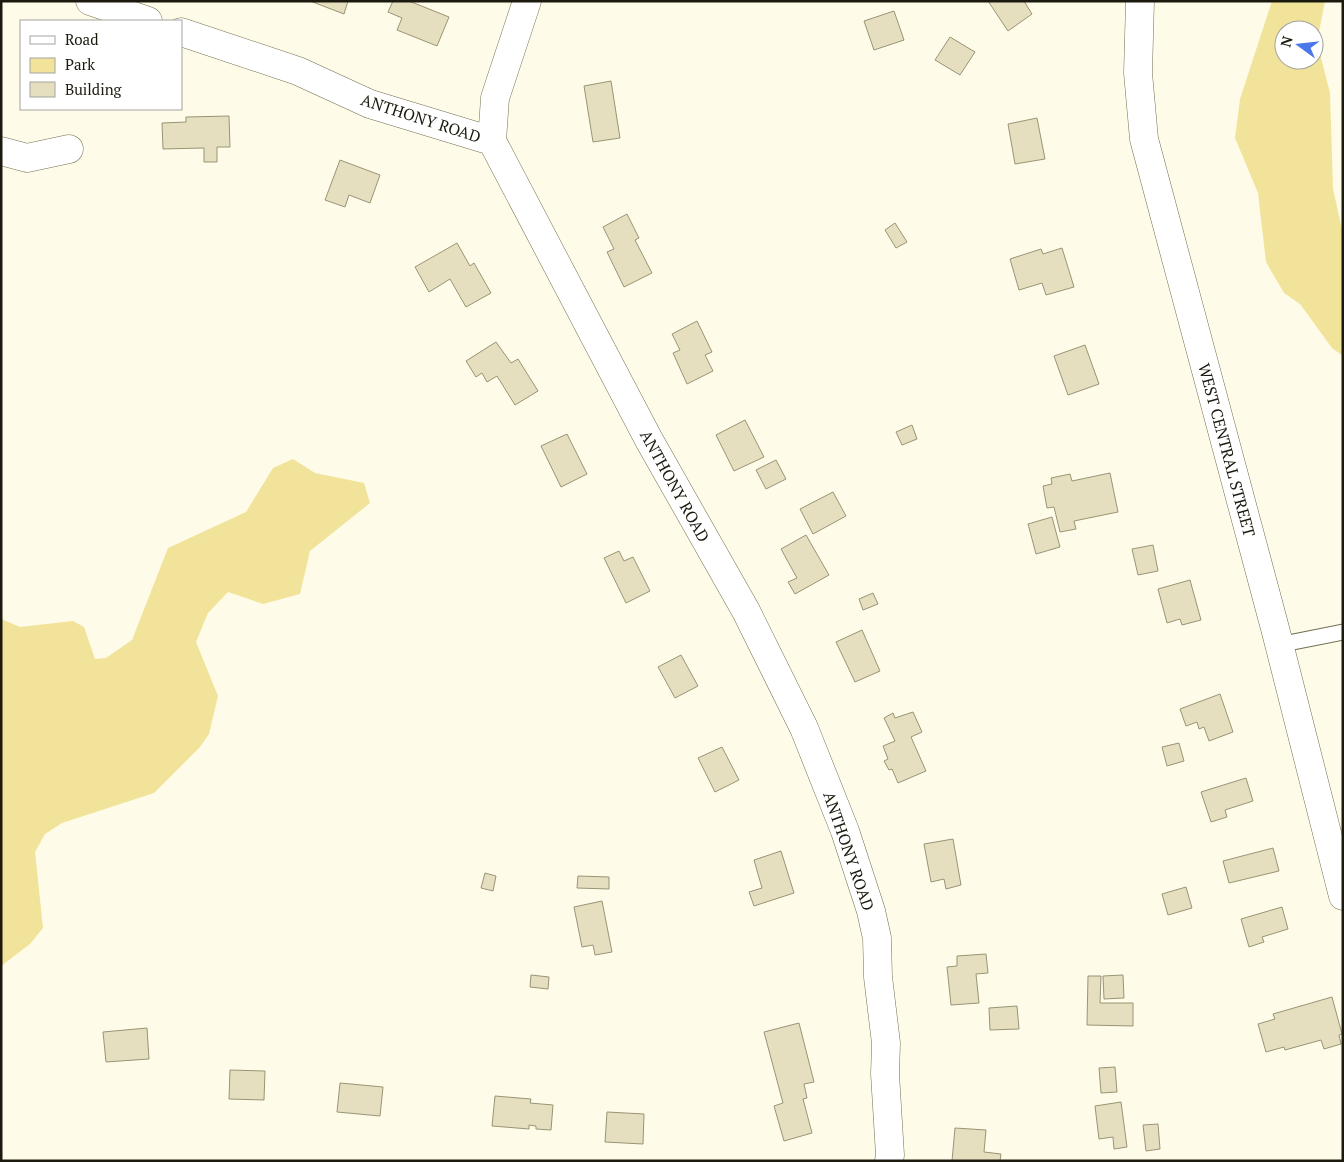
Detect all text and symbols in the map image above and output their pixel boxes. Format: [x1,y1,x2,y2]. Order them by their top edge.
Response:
legend [20,20,182,110]
north arrow [1274,20,1324,70]
text: Road [65,29,98,49]
text: N [1275,34,1297,49]
text: Park [65,54,95,74]
text: Building [65,79,123,99]
street label: ANTHONY ROAD [358,88,484,148]
street label: WEST CENTRAL STREET [1193,361,1261,539]
street label: ANTHONY ROAD [635,426,715,546]
street label: ANTHONY ROAD [818,788,880,914]

